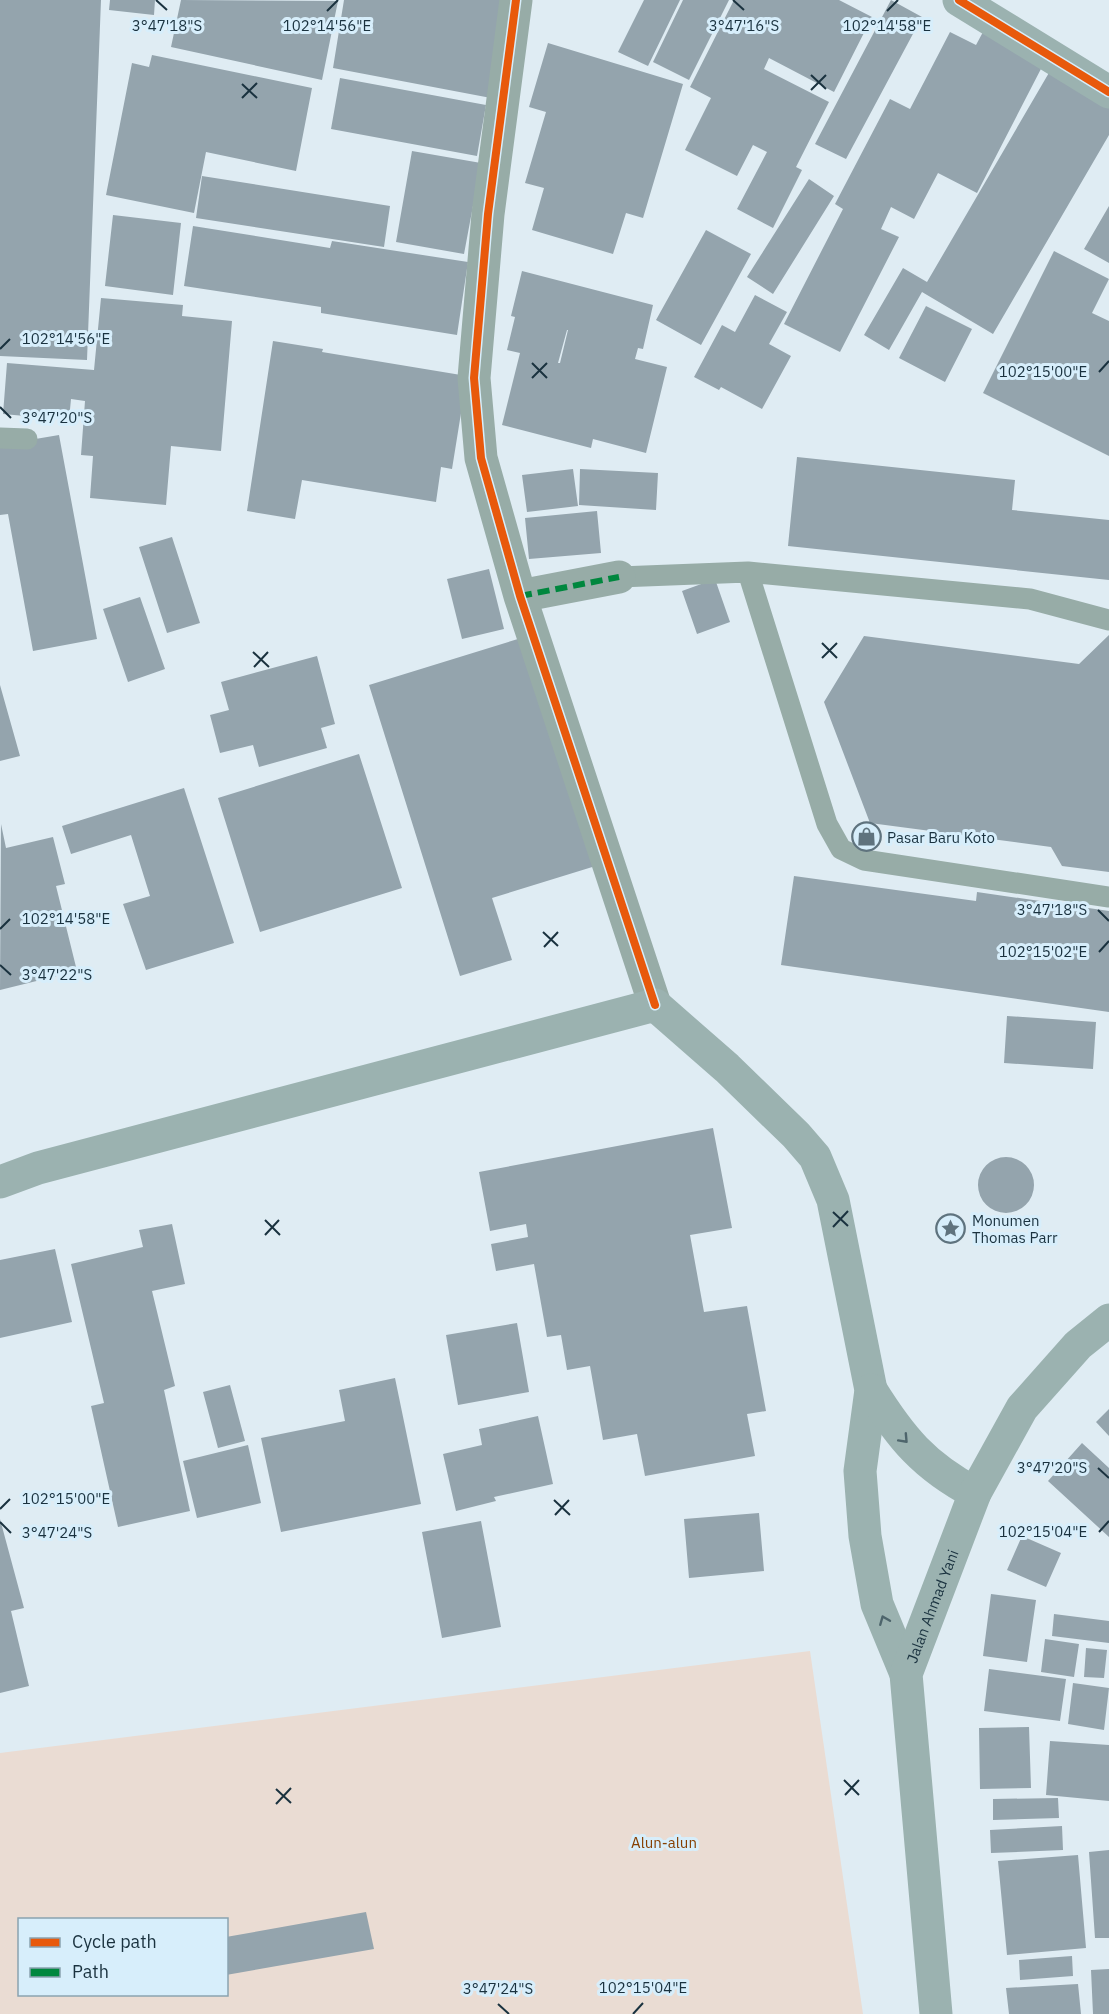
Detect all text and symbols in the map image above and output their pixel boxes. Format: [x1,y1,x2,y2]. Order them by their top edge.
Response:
text: 3°47'18"S [132,16,202,35]
text: 102°14'56"E [283,16,371,35]
text: 3°47'16"S [709,16,779,35]
text: 102°14'58"E [843,16,931,35]
text: 102°14'56"E [22,329,110,348]
text: 102°15'00"E [999,362,1087,381]
text: 3°47'20"S [22,408,92,427]
shop icon: Pasar Baru Koto [850,821,882,853]
place label: Pasar Baru Koto [887,828,995,847]
text: 3°47'18"S [1017,900,1087,919]
text: 102°14'58"E [22,909,110,928]
text: 102°15'02"E [999,942,1087,961]
text: 3°47'22"S [22,965,92,984]
place label: Monumen Thomas Parr [972,1211,1058,1247]
place icon: Monumen Thomas Parr [935,1213,967,1245]
one-way arrow [897,1432,908,1442]
text: 3°47'20"S [1017,1458,1087,1477]
text: 102°15'00"E [22,1489,110,1508]
text: 102°15'04"E [999,1522,1087,1541]
text: 3°47'24"S [22,1523,92,1542]
street label: Jalan Ahmad Yani [902,1547,962,1665]
one-way arrow [879,1615,891,1626]
park label: Alun-alun [631,1833,697,1852]
legend [18,1918,228,1996]
text: Cycle path [72,1930,157,1953]
text: Path [72,1960,109,1983]
text: 102°15'04"E [599,1978,687,1997]
text: 3°47'24"S [463,1979,533,1998]

